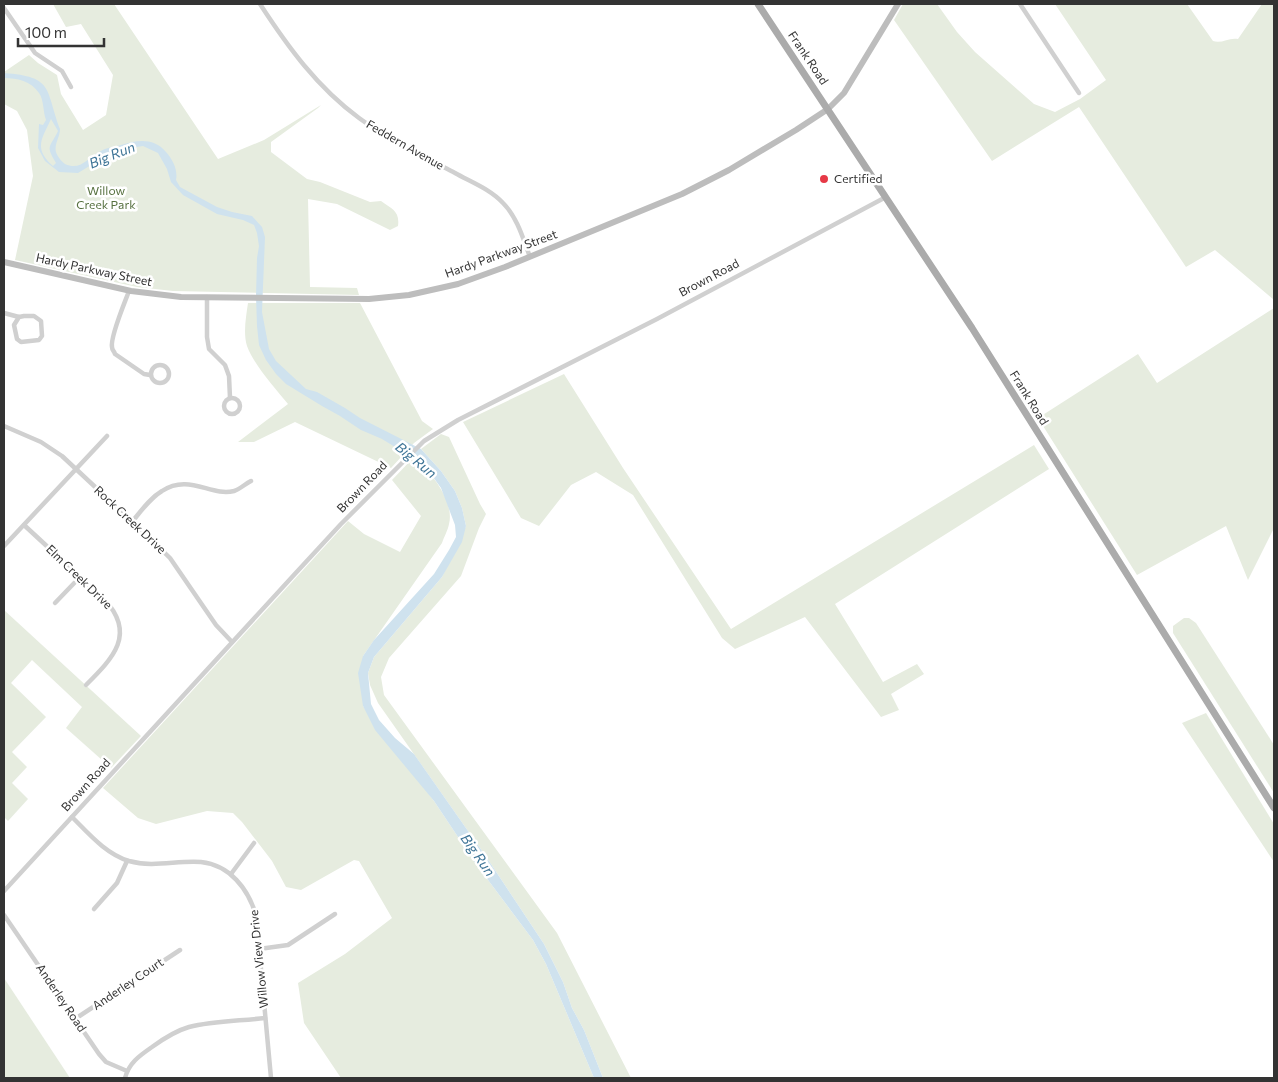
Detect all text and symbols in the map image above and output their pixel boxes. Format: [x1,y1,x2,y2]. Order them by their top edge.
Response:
scale bar [18,15,104,47]
text: 100 m [25,23,67,41]
street label: Frank Road [786,28,832,87]
street label: Feddern Avenue [364,116,447,172]
water label: Big Run [86,138,137,171]
place label: Certified [834,171,883,185]
marker: Certified [818,173,830,185]
park label: Willow Creek Park [76,183,136,211]
street label: Hardy Parkway Street [443,226,559,280]
street label: Hardy Parkway Street [35,250,154,288]
street label: Brown Road [676,255,741,299]
street label: Frank Road [1008,368,1052,427]
water label: Big Run [392,438,440,481]
street label: Brown Road [333,458,389,515]
street label: Rock Creek Drive [92,483,169,556]
street label: Elm Creek Drive [44,541,116,611]
street label: Brown Road [58,755,113,814]
water label: Big Run [458,830,499,879]
street label: Willow View Drive [246,909,270,1009]
street label: Anderley Court [89,954,166,1012]
street label: Anderley Road [34,961,90,1034]

